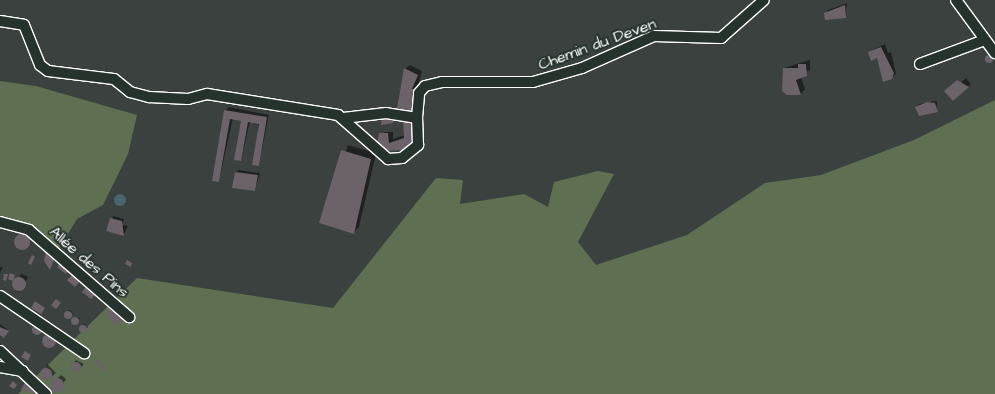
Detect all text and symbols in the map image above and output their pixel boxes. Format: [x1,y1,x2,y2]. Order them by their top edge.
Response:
street label: Chemin du Deven [535,14,659,74]
street label: Allée des Pins [45,222,133,302]

